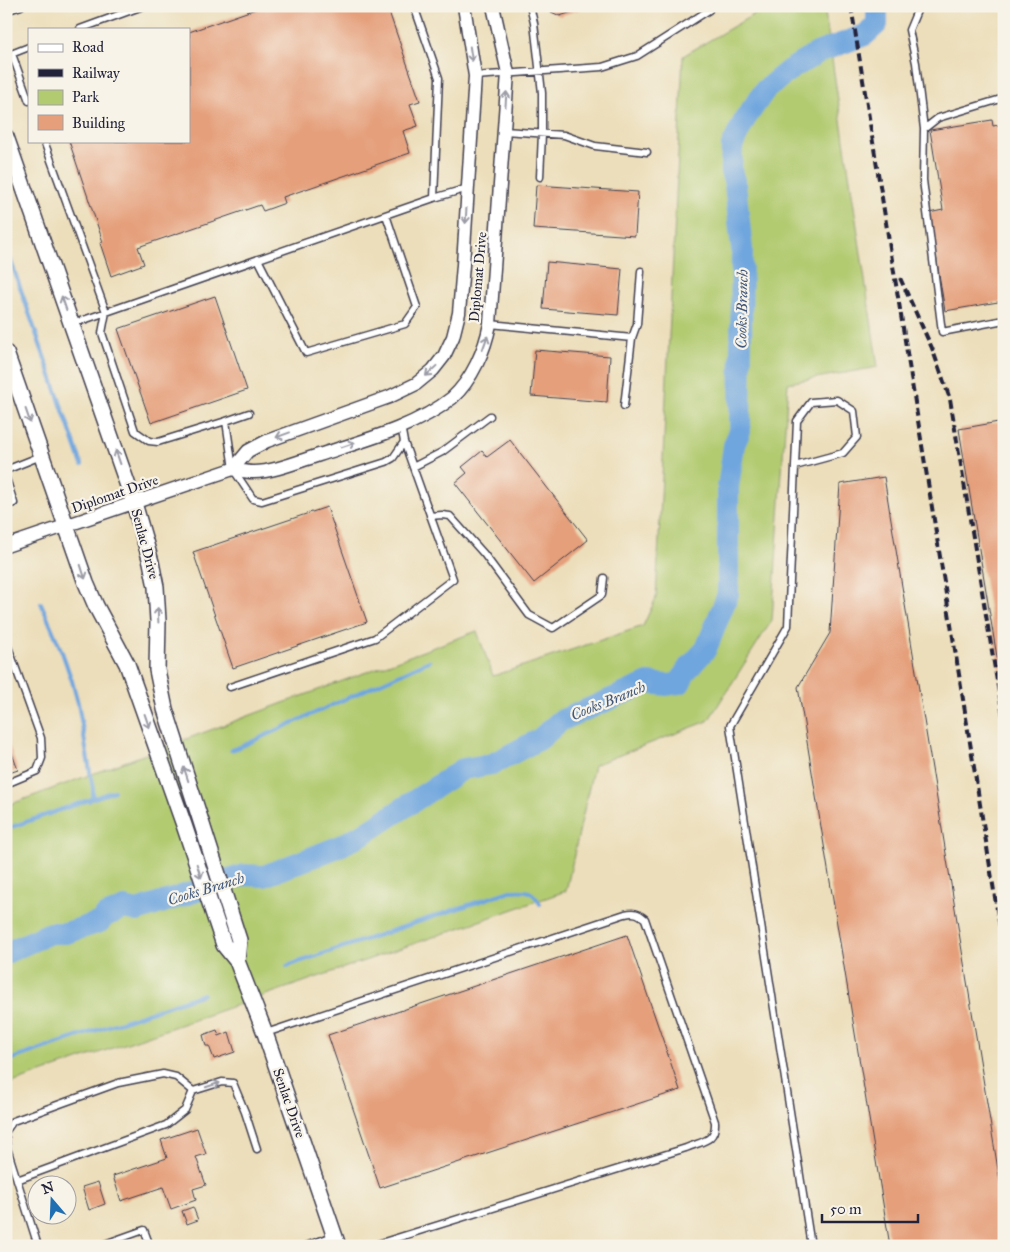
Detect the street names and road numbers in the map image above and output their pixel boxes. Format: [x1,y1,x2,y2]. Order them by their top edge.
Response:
street label: Diplomat Drive [466,231,490,323]
street label: Diplomat Drive [69,471,161,517]
street label: Senlac Drive [127,507,163,581]
street label: Senlac Drive [269,1066,309,1140]

